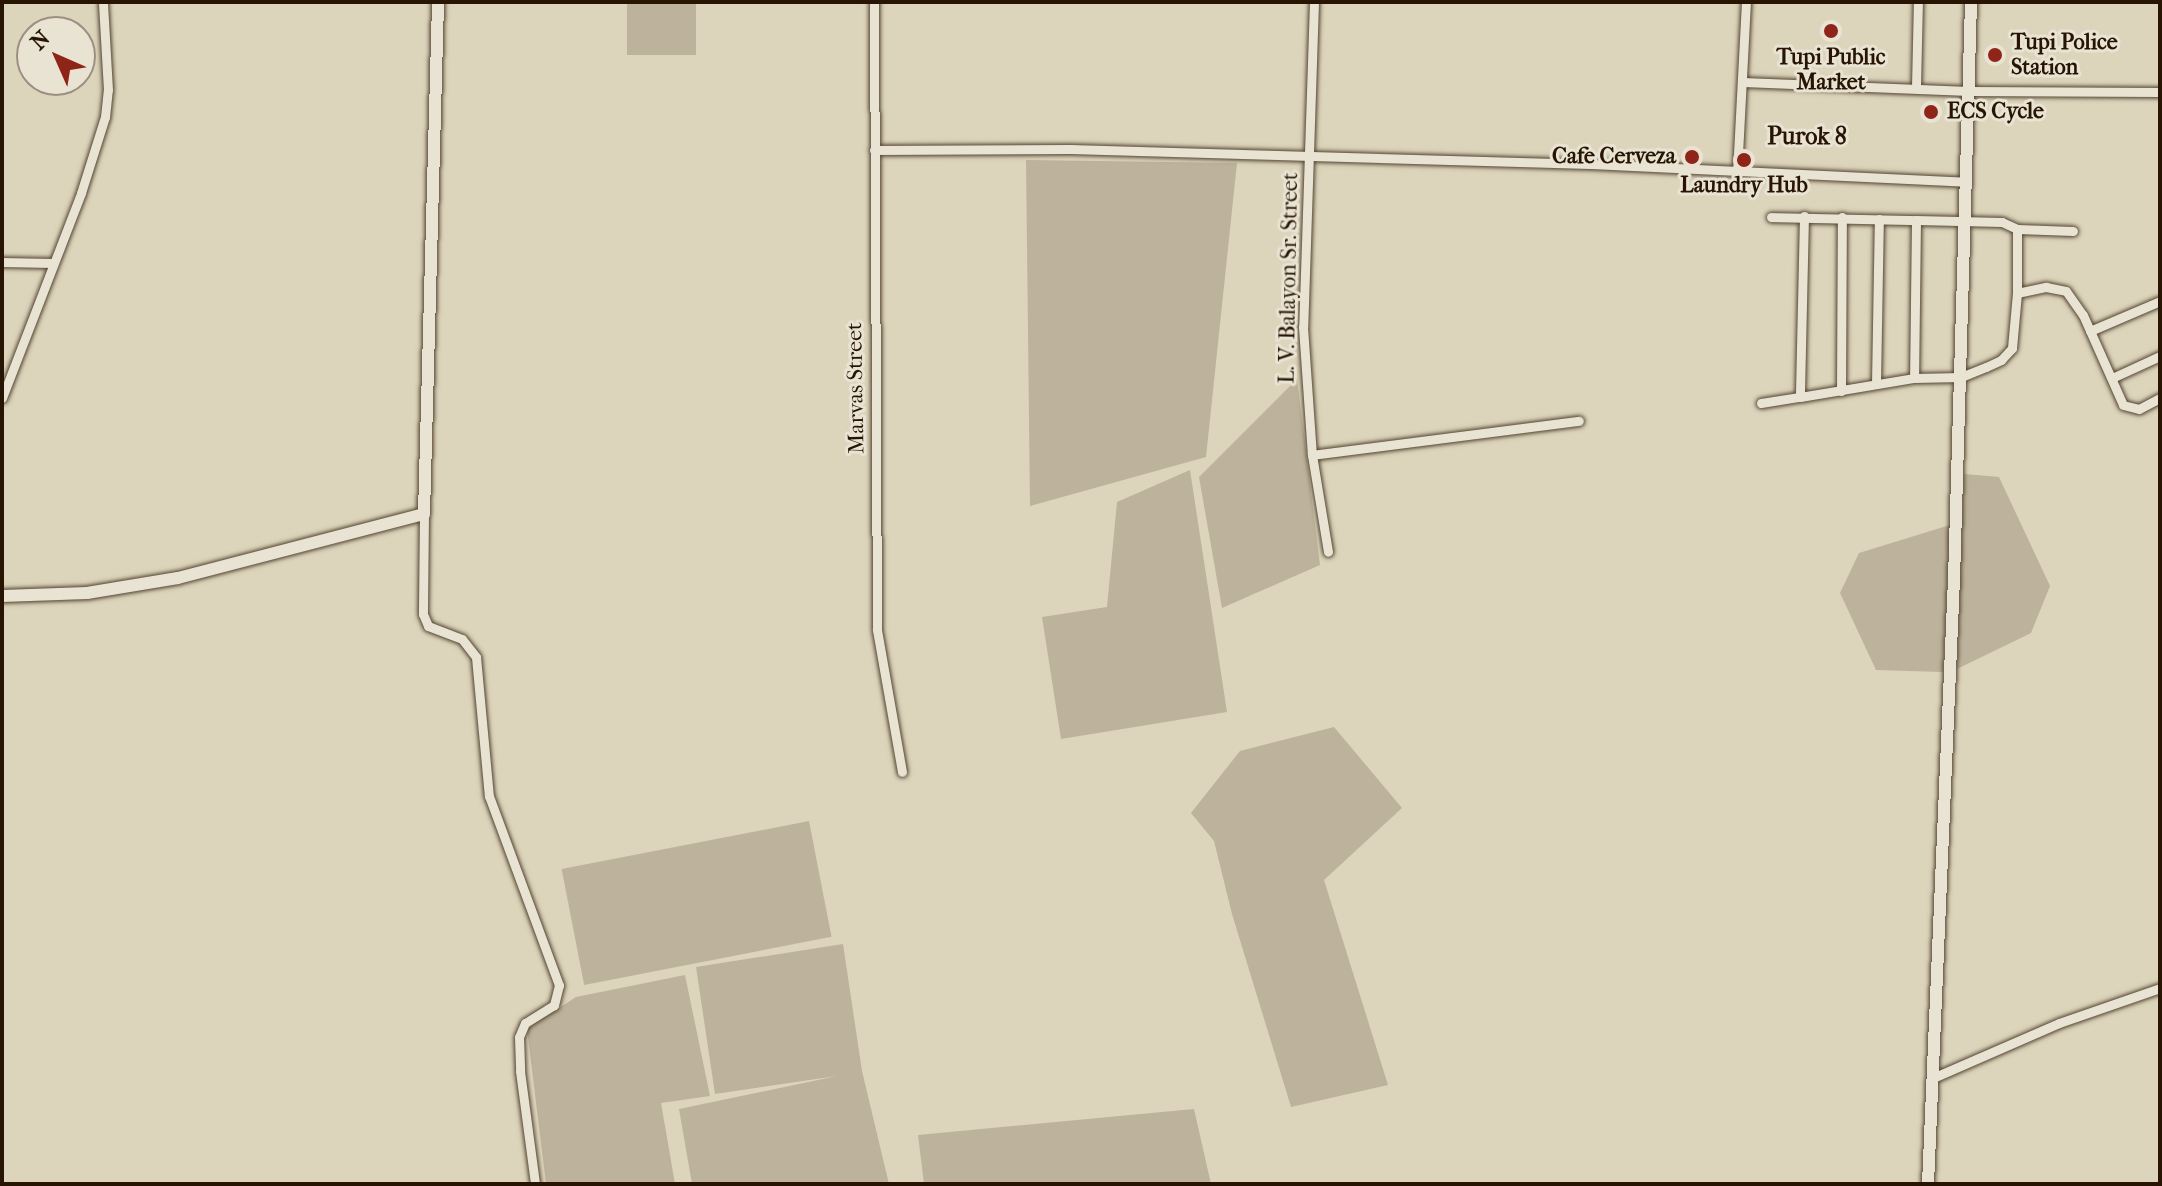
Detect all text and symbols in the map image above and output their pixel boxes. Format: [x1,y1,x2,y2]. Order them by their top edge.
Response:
north arrow [16,16,96,96]
marker: Tupi Public Market [1822,22,1840,40]
text: N [25,25,56,56]
place label: Tupi Police Station [2011,29,2118,80]
place label: Tupi Public Market [1777,44,1885,96]
marker: Tupi Police Station [1986,46,2004,64]
place label: ECS Cycle [1947,99,2044,125]
marker: ECS Cycle [1922,103,1940,121]
district label: Purok 8 [1767,123,1847,151]
place label: Cafe Cerveza [1552,144,1676,170]
marker: Cafe Cerveza [1683,148,1701,166]
marker: Laundry Hub [1735,151,1753,169]
street label: L. V. Balayon Sr. Street [1274,172,1304,384]
place label: Laundry Hub [1680,173,1808,199]
street label: Marvas Street [842,322,870,454]

